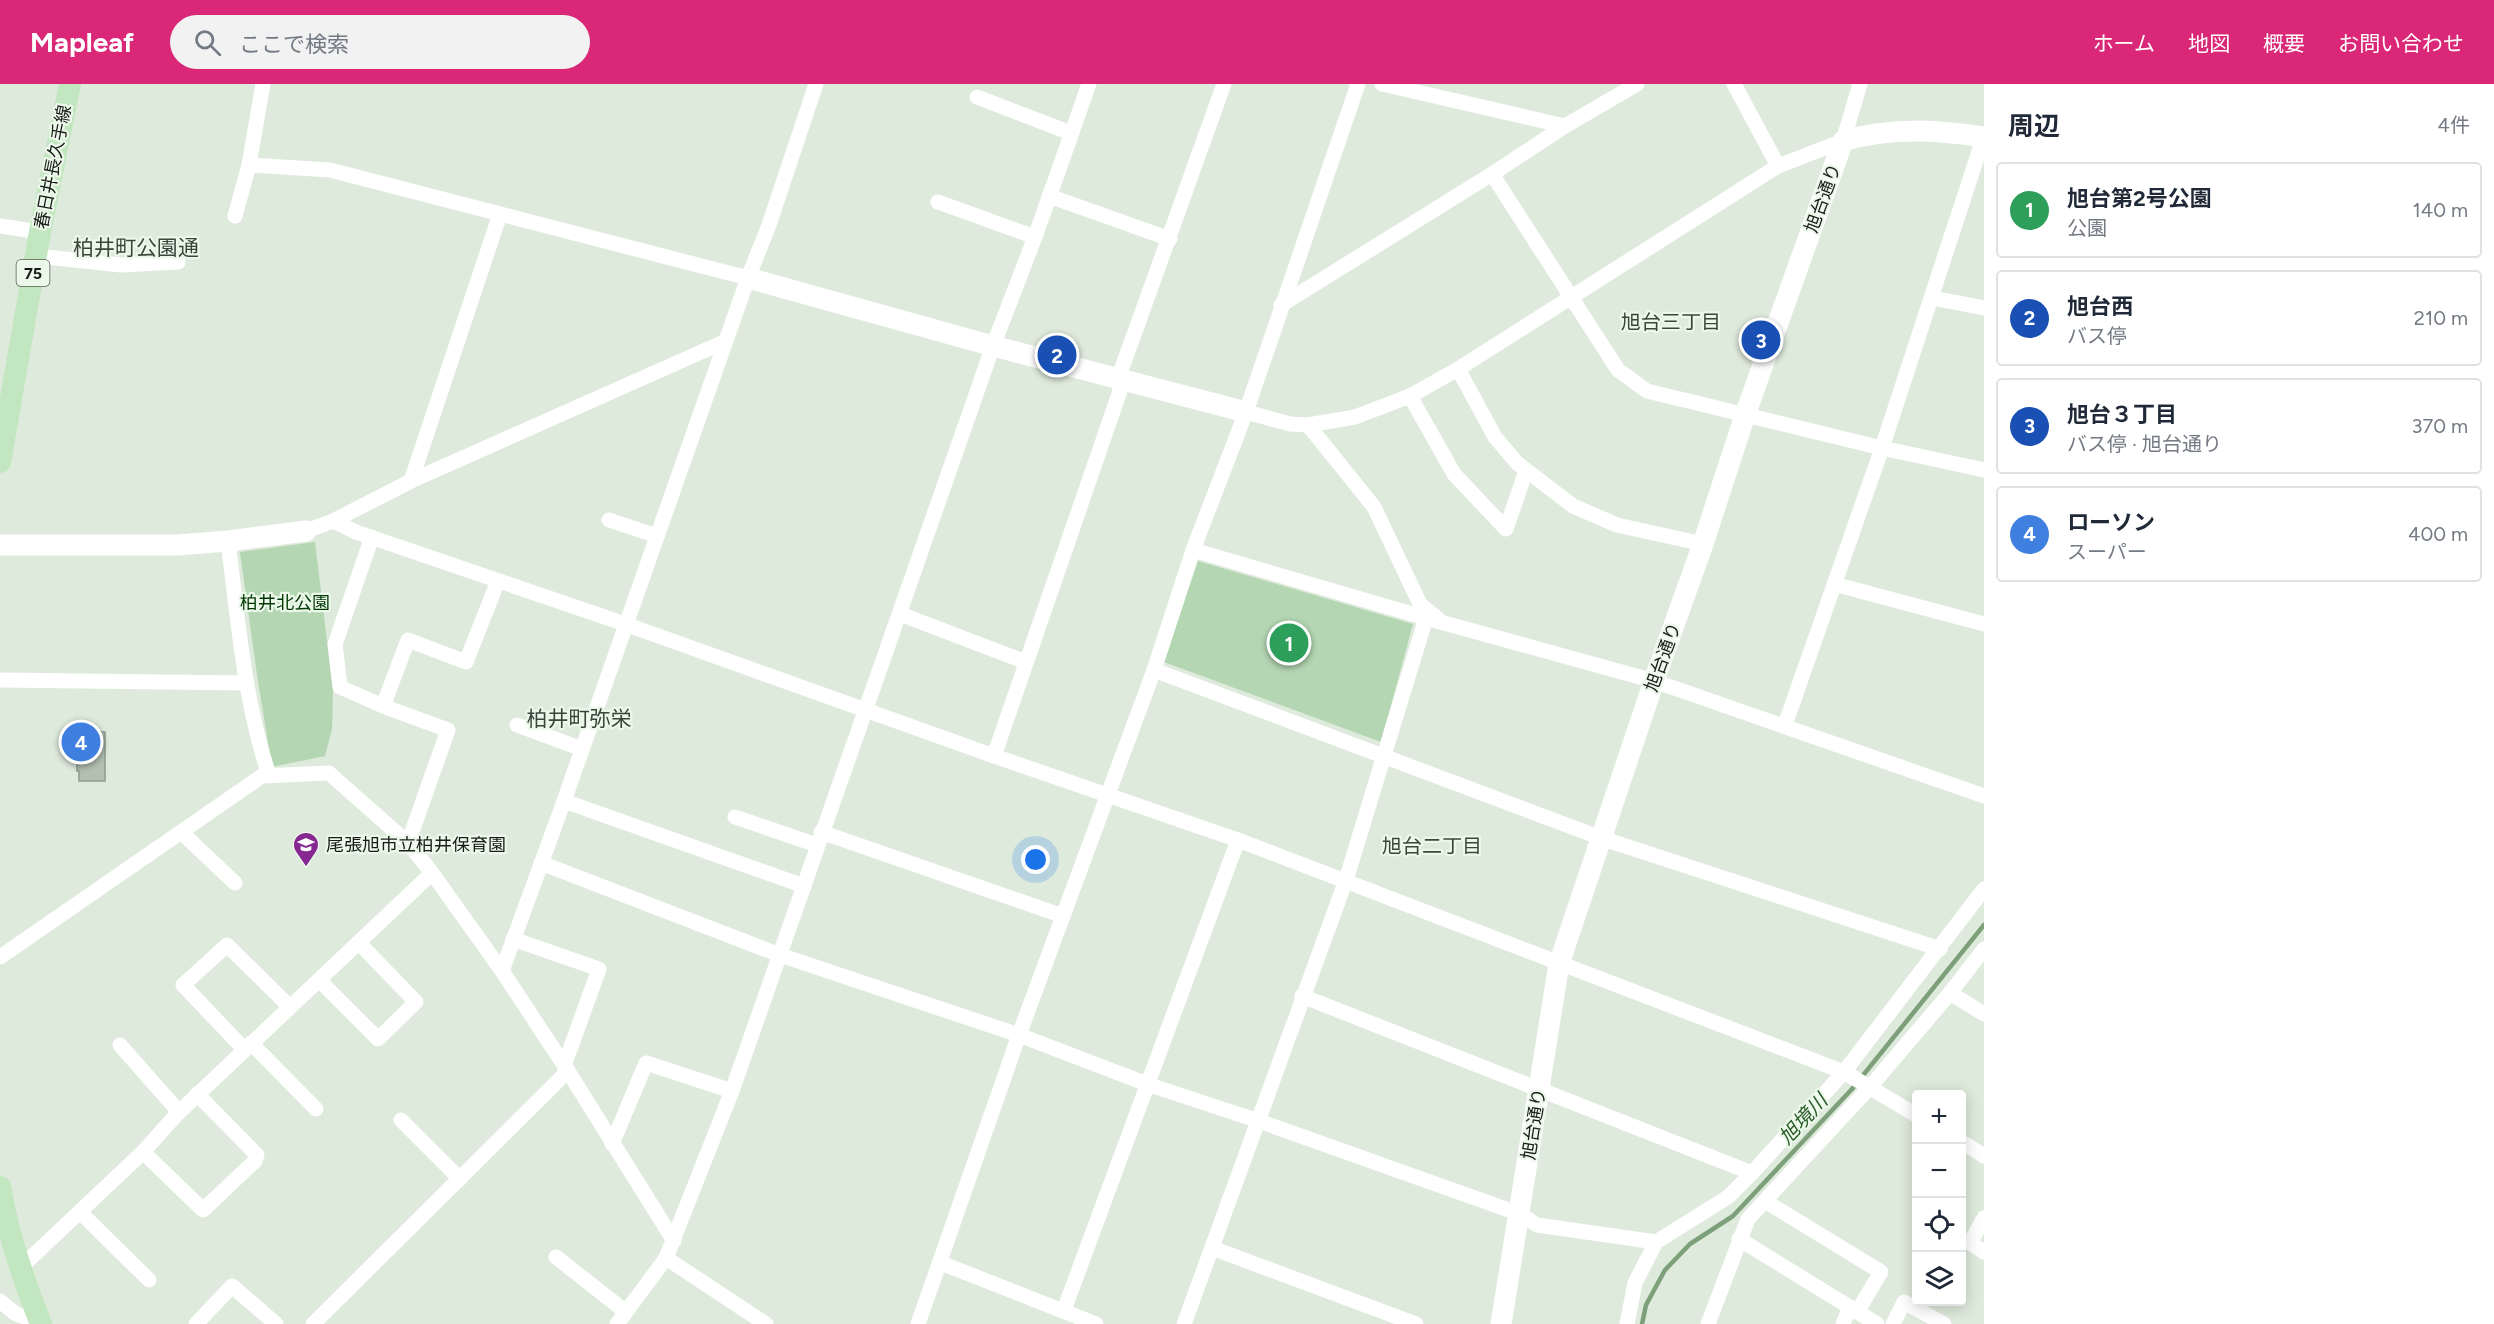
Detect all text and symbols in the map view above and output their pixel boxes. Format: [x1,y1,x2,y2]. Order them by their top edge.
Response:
search box [170,15,590,69]
text: Mapleaf [30,25,134,59]
icon: search [191,26,224,59]
text: ここで検索 [239,31,349,58]
text: ホーム [2093,31,2155,56]
text: 地図 [2188,31,2230,56]
text: 概要 [2263,31,2305,56]
text: お問い合わせ [2338,31,2464,56]
street label: 春日井長久手線 [30,103,76,231]
text: 周辺 [2008,110,2060,142]
text: 4件 [2438,113,2470,137]
street label: 旭台通り [1800,160,1846,236]
text: 旭台第2号公園 [2067,185,2212,212]
text: 1 [2025,198,2034,222]
text: 140 m [2413,198,2468,222]
text: 公園 [2067,216,2107,240]
district label: 柏井町公園通 [73,235,199,260]
road number: 75 [16,260,50,286]
text: 旭台西 [2067,293,2133,320]
text: 2 [2024,306,2035,330]
text: 210 m [2414,306,2468,330]
district label: 旭台三丁目 [1621,310,1721,334]
pin: 3 [1742,318,1780,362]
text: バス停 [2067,324,2127,348]
pin: 2 [1038,332,1076,378]
text: 旭台３丁目 [2067,401,2177,428]
text: 3 [2024,414,2035,438]
text: 370 m [2412,414,2468,438]
text: バス停 · 旭台通り [2067,432,2222,456]
text: ローソン [2067,509,2155,536]
text: 4 [2023,522,2036,546]
text: 400 m [2408,522,2468,546]
text: スーパー [2067,540,2147,564]
park label: 柏井北公園 [240,592,330,614]
street label: 旭台通り [1640,619,1686,695]
pin: 1 [1270,620,1308,666]
district label: 柏井町弥栄 [527,706,632,731]
pin: 4 [62,720,100,764]
school or university icon: 尾張旭市立柏井保育園 [291,830,321,868]
place label: 尾張旭市立柏井保育園 [326,834,506,856]
district label: 旭台二丁目 [1382,834,1482,858]
your location [1021,845,1050,874]
street label: 旭台通り [1518,1087,1550,1161]
water label: 旭境川 [1774,1087,1834,1149]
map controls [1912,1090,1966,1306]
button: + [1912,1090,1966,1144]
button: − [1912,1144,1966,1198]
button: locate [1912,1198,1966,1252]
button: layers [1912,1252,1966,1306]

